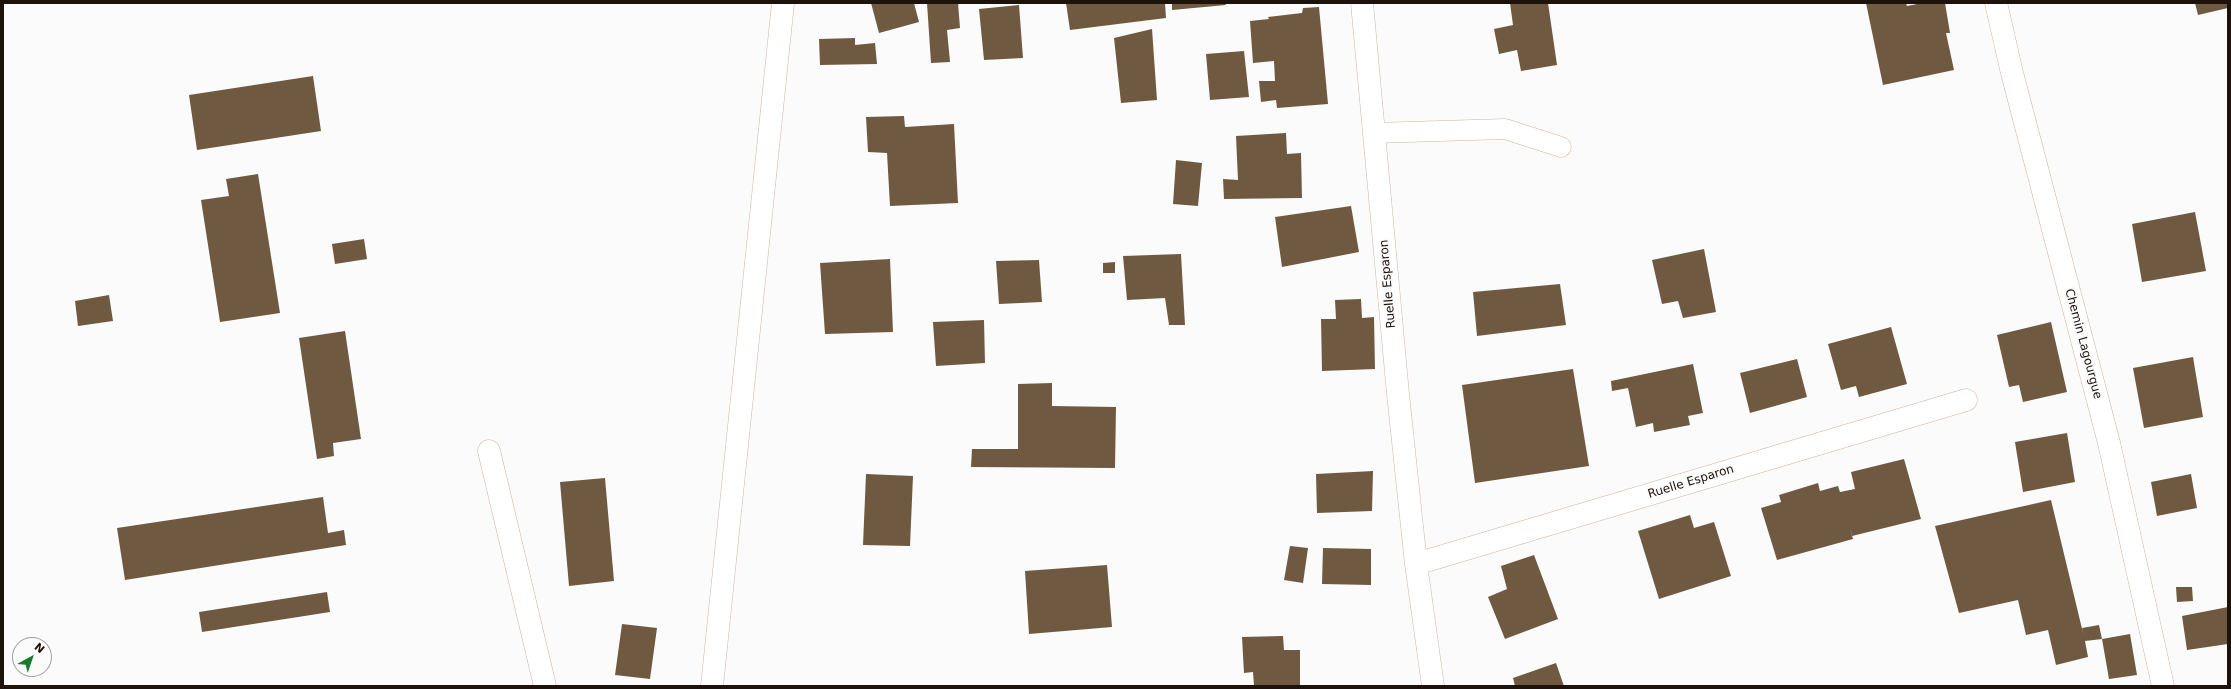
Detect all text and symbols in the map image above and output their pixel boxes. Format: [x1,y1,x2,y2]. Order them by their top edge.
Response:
street label: Ruelle Esparon [1377,239,1399,329]
street label: Chemin Lagourgue [2061,287,2105,401]
street label: Ruelle Esparon [1646,462,1736,502]
north arrow [12,637,52,677]
text: N [32,640,47,656]

